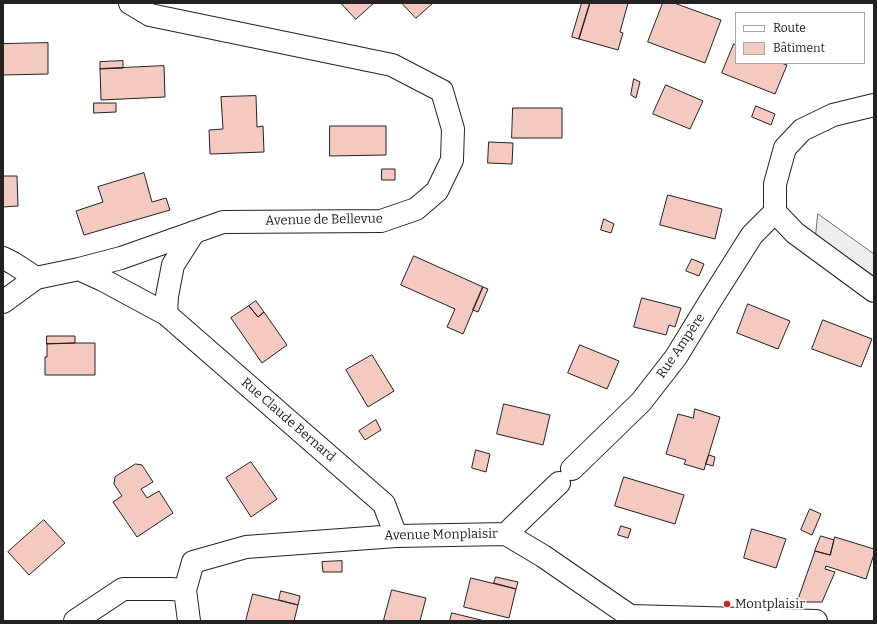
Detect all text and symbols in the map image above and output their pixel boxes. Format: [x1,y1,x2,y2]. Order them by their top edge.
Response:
legend [735,12,865,64]
text: Route [773,21,806,35]
text: Bâtiment [773,41,825,55]
street label: Avenue de Bellevue [265,211,383,229]
street label: Rue Ampère [654,311,708,381]
street label: Rue Claude Bernard [238,375,338,465]
street label: Avenue Monplaisir [384,526,498,544]
place label: Montplaisir [735,596,805,612]
marker: Montplaisir [722,599,732,609]

